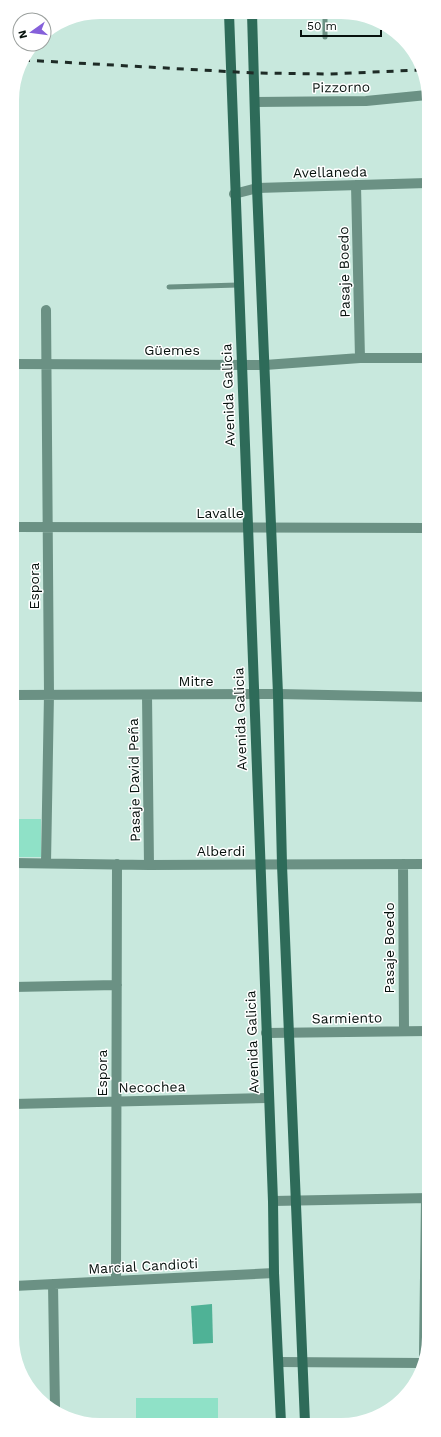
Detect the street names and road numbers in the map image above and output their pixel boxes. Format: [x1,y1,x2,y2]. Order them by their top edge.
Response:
street label: Pizzorno [312,78,370,96]
street label: Avellaneda [293,163,367,181]
street label: Pasaje Boedo [335,226,353,318]
street label: Güemes [144,342,200,358]
street label: Avenida Galicia [218,343,238,447]
street label: Lavalle [196,505,244,521]
street label: Espora [26,562,42,609]
street label: Avenida Galicia [230,667,250,771]
street label: Mitre [178,673,214,689]
street label: Pasaje David Peña [125,718,143,842]
street label: Alberdi [197,843,245,859]
street label: Pasaje Boedo [381,902,397,994]
street label: Avenida Galicia [242,990,262,1094]
street label: Sarmiento [312,1009,382,1027]
street label: Espora [94,1049,110,1096]
street label: Necochea [118,1078,186,1096]
street label: Marcial Candioti [88,1255,198,1277]

